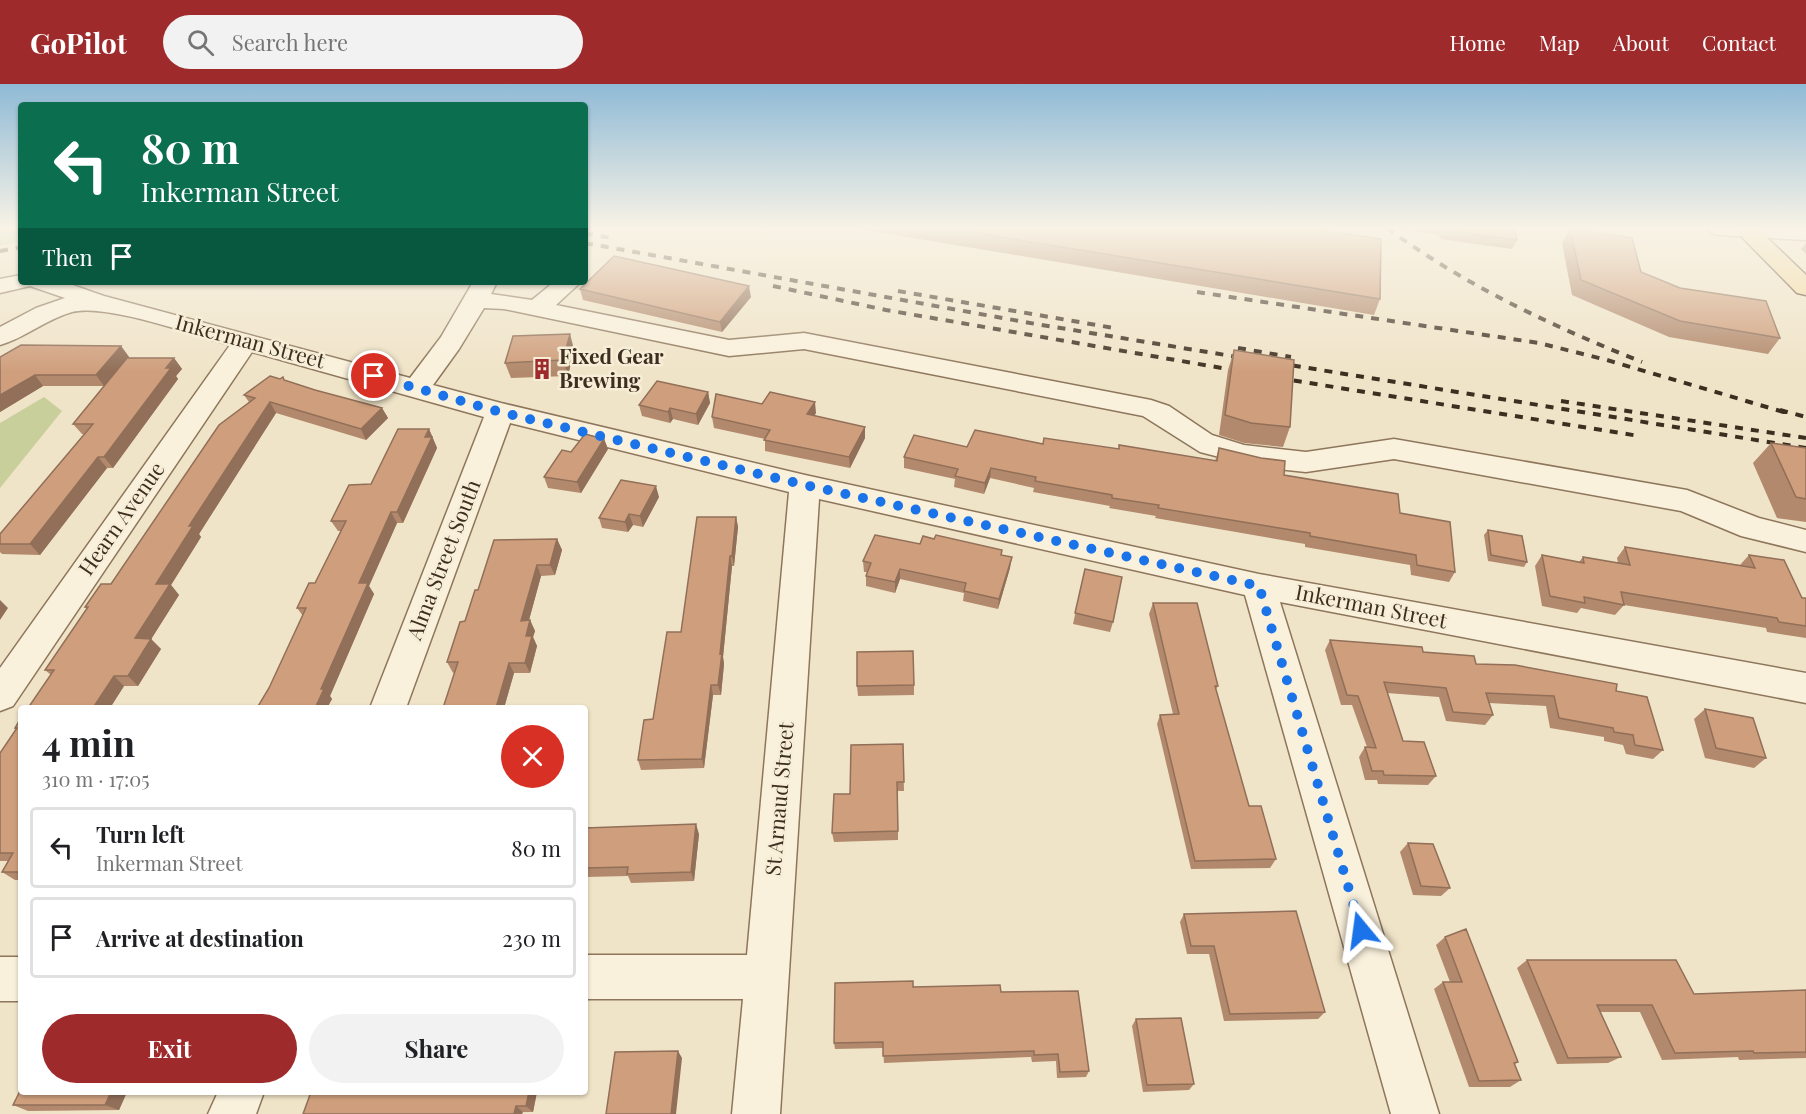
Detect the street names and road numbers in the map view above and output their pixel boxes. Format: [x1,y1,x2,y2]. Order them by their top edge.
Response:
street label: Inkerman Street [173,307,329,374]
street label: Hearn Avenue [71,456,170,580]
street label: Alma Street South [398,475,486,644]
street label: Inkerman Street [1293,577,1450,634]
street label: St Arnaud Street [757,720,799,877]

